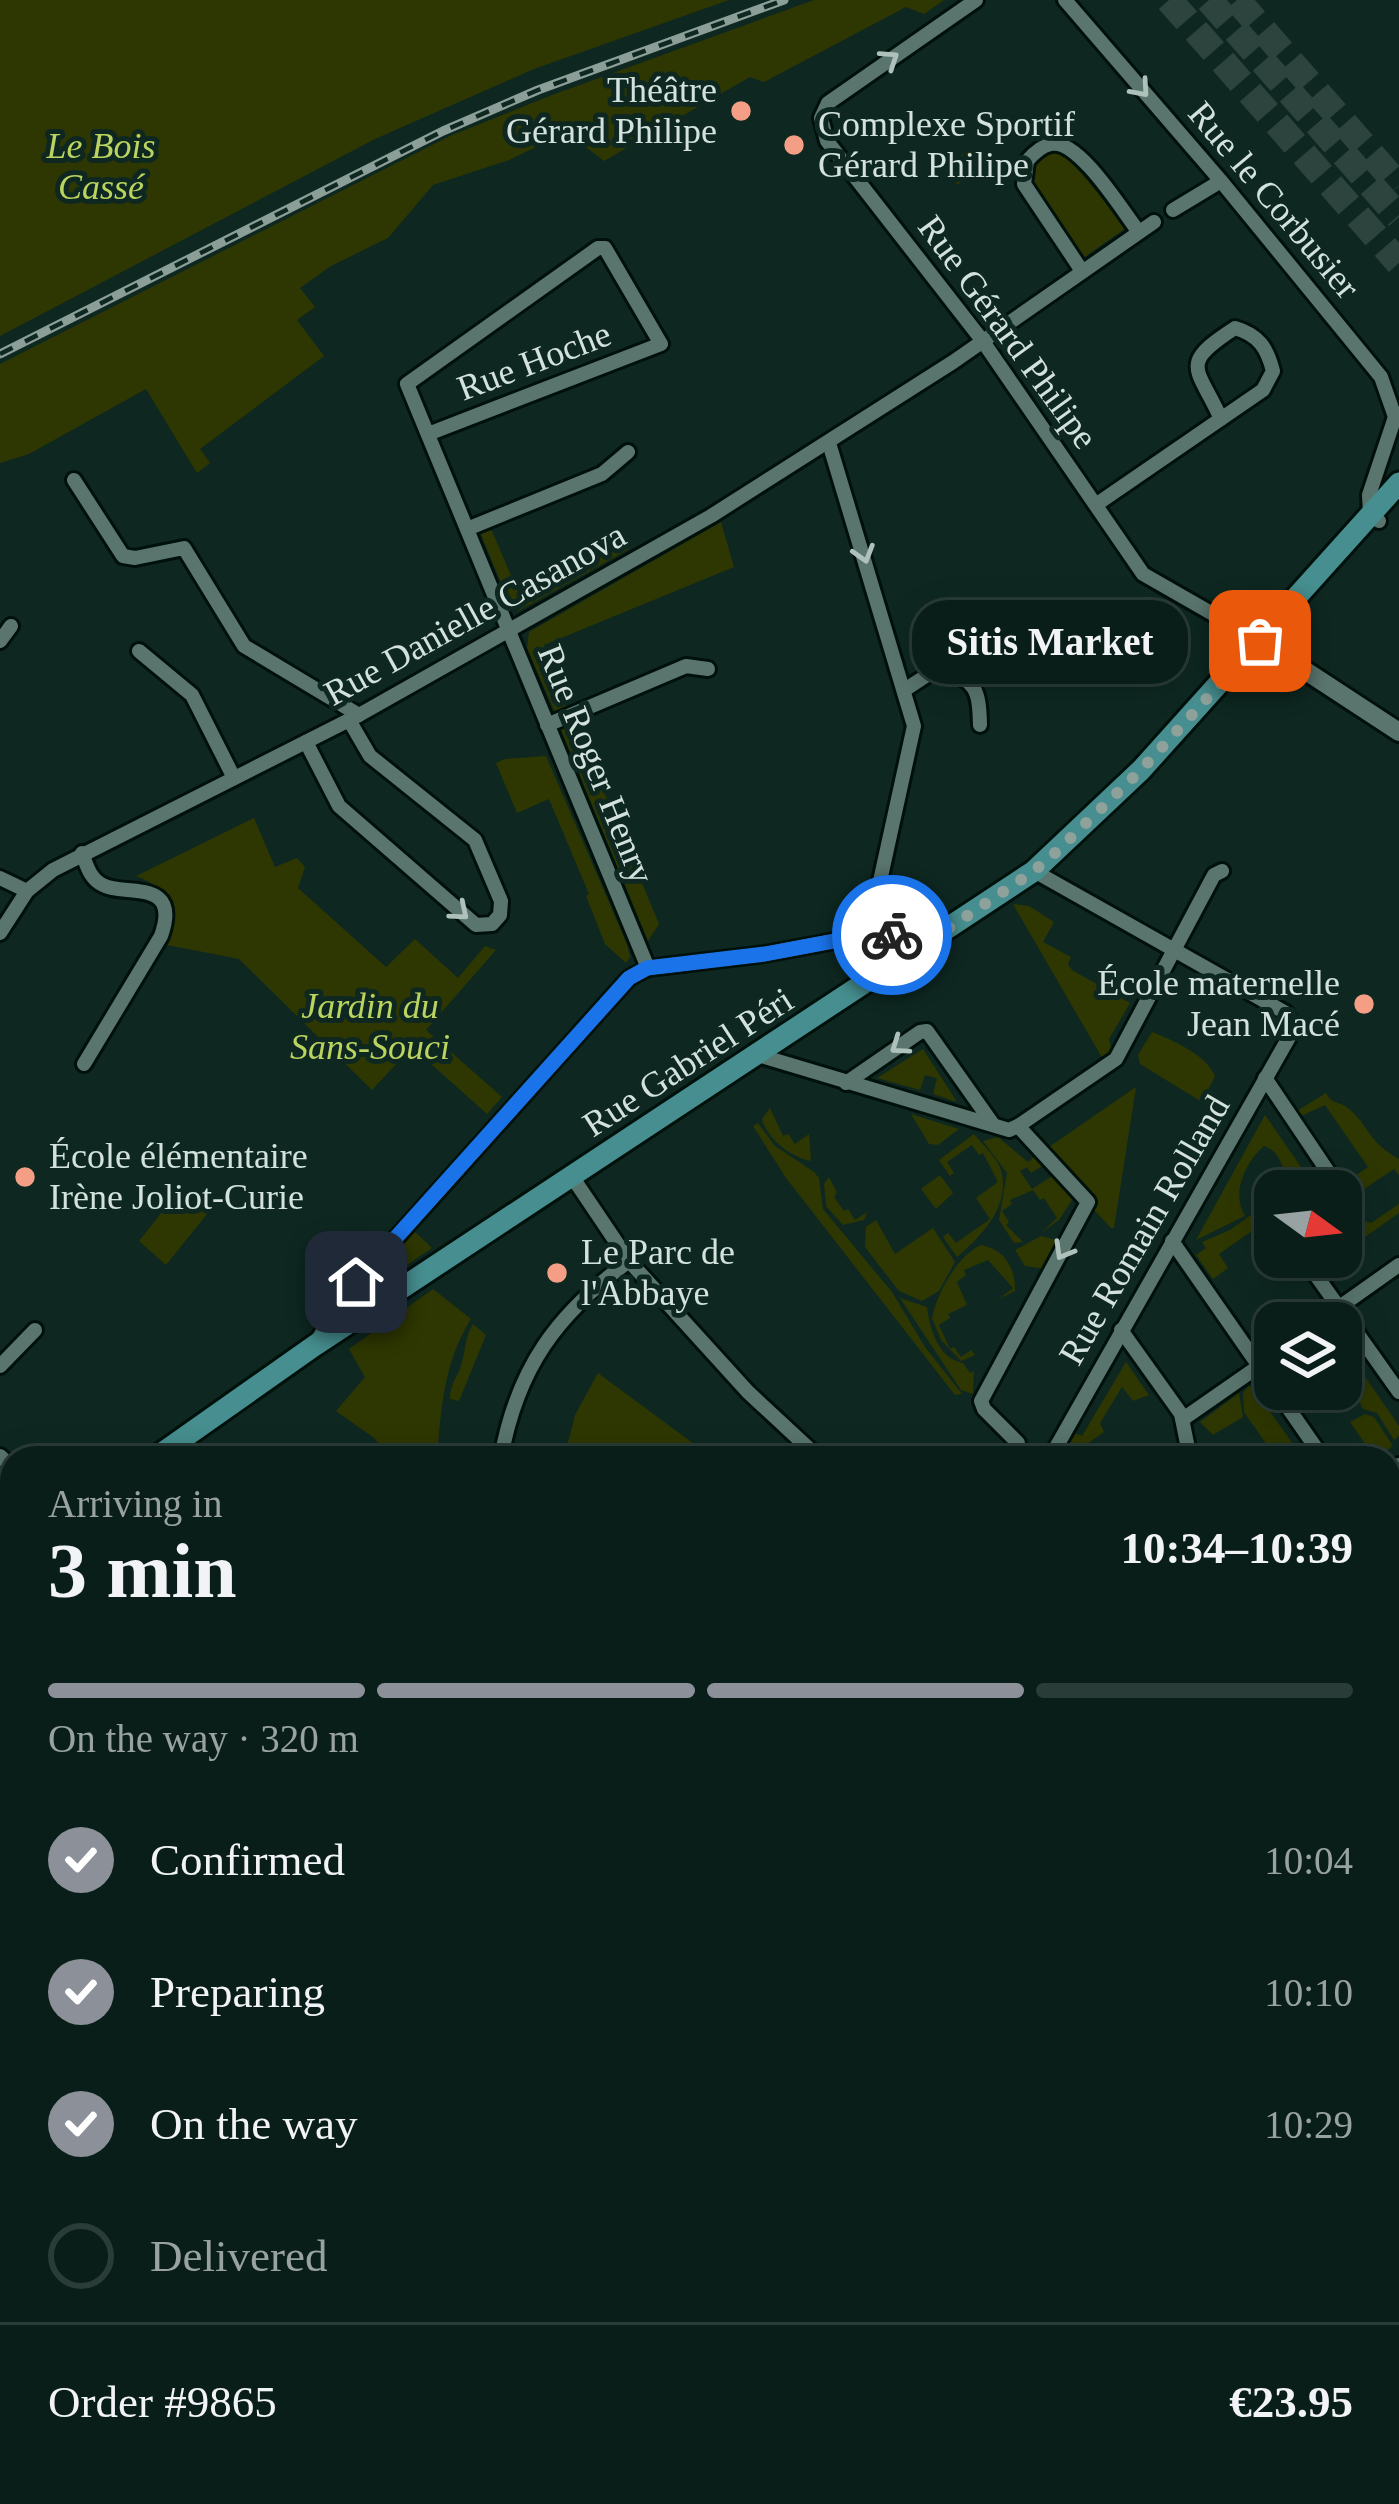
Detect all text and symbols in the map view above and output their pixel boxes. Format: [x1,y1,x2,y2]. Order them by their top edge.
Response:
one-way arrow [876,51,898,73]
place label: Théâtre Gérard Philipe [506,70,717,151]
one-way arrow [1127,75,1149,97]
street label: Rue le Corbusier [1180,94,1368,306]
marker: Théâtre Gérard Philipe [728,98,754,124]
place label: Complexe Sportif Gérard Philipe [818,104,1075,185]
park label: Le Bois Cassé [45,126,156,207]
marker: Complexe Sportif Gérard Philipe [781,132,807,158]
street label: Rue Gérard Philipe [910,208,1106,456]
street label: Rue Hoche [452,313,616,409]
street label: Rue Danielle Casanova [318,515,632,713]
one-way arrow [850,543,875,564]
pin [1209,590,1311,692]
callout: Sitis Market [912,599,1188,683]
icon: bag [1227,608,1293,674]
text: Sitis Market [947,620,1153,663]
street label: Rue Roger Henry [530,639,662,889]
courier [832,875,952,995]
one-way arrow [446,897,468,919]
icon: bike [859,902,925,968]
place label: École maternelle Jean Macé [1097,963,1340,1044]
street label: Rue Gabriel Péri [576,979,800,1145]
park label: Jardin du Sans-Souci [290,986,450,1067]
marker: École maternelle Jean Macé [1351,991,1377,1017]
one-way arrow [890,1032,912,1054]
street label: Rue Romain Rolland [1051,1088,1237,1372]
place label: École élémentaire Irène Joliot-Curie [49,1136,308,1217]
marker: École élémentaire Irène Joliot-Curie [12,1164,38,1190]
north arrow [1254,1170,1362,1278]
map controls [1254,1170,1362,1410]
pin [305,1231,407,1333]
place label: Le Parc de l'Abbaye [581,1232,735,1313]
one-way arrow [1055,1239,1078,1260]
icon: home [323,1249,389,1315]
marker: Le Parc de l'Abbaye [544,1260,570,1286]
button: layers [1254,1302,1362,1410]
text: Arriving in [48,1482,222,1525]
text: 10:34–10:39 [1121,1523,1353,1573]
text: 3 min [48,1527,237,1614]
text: On the way · 320 m [48,1717,359,1760]
icon: check [48,1827,114,1893]
text: Confirmed [150,1835,345,1885]
text: 10:04 [1264,1839,1353,1882]
icon: check [48,1959,114,2025]
text: Preparing [150,1967,325,2017]
text: 10:10 [1264,1971,1353,2014]
icon: check [48,2091,114,2157]
text: On the way [150,2099,357,2149]
text: 10:29 [1264,2103,1353,2146]
text: Delivered [150,2231,327,2281]
text: Order #9865 [48,2377,277,2427]
text: €23.95 [1229,2377,1353,2427]

